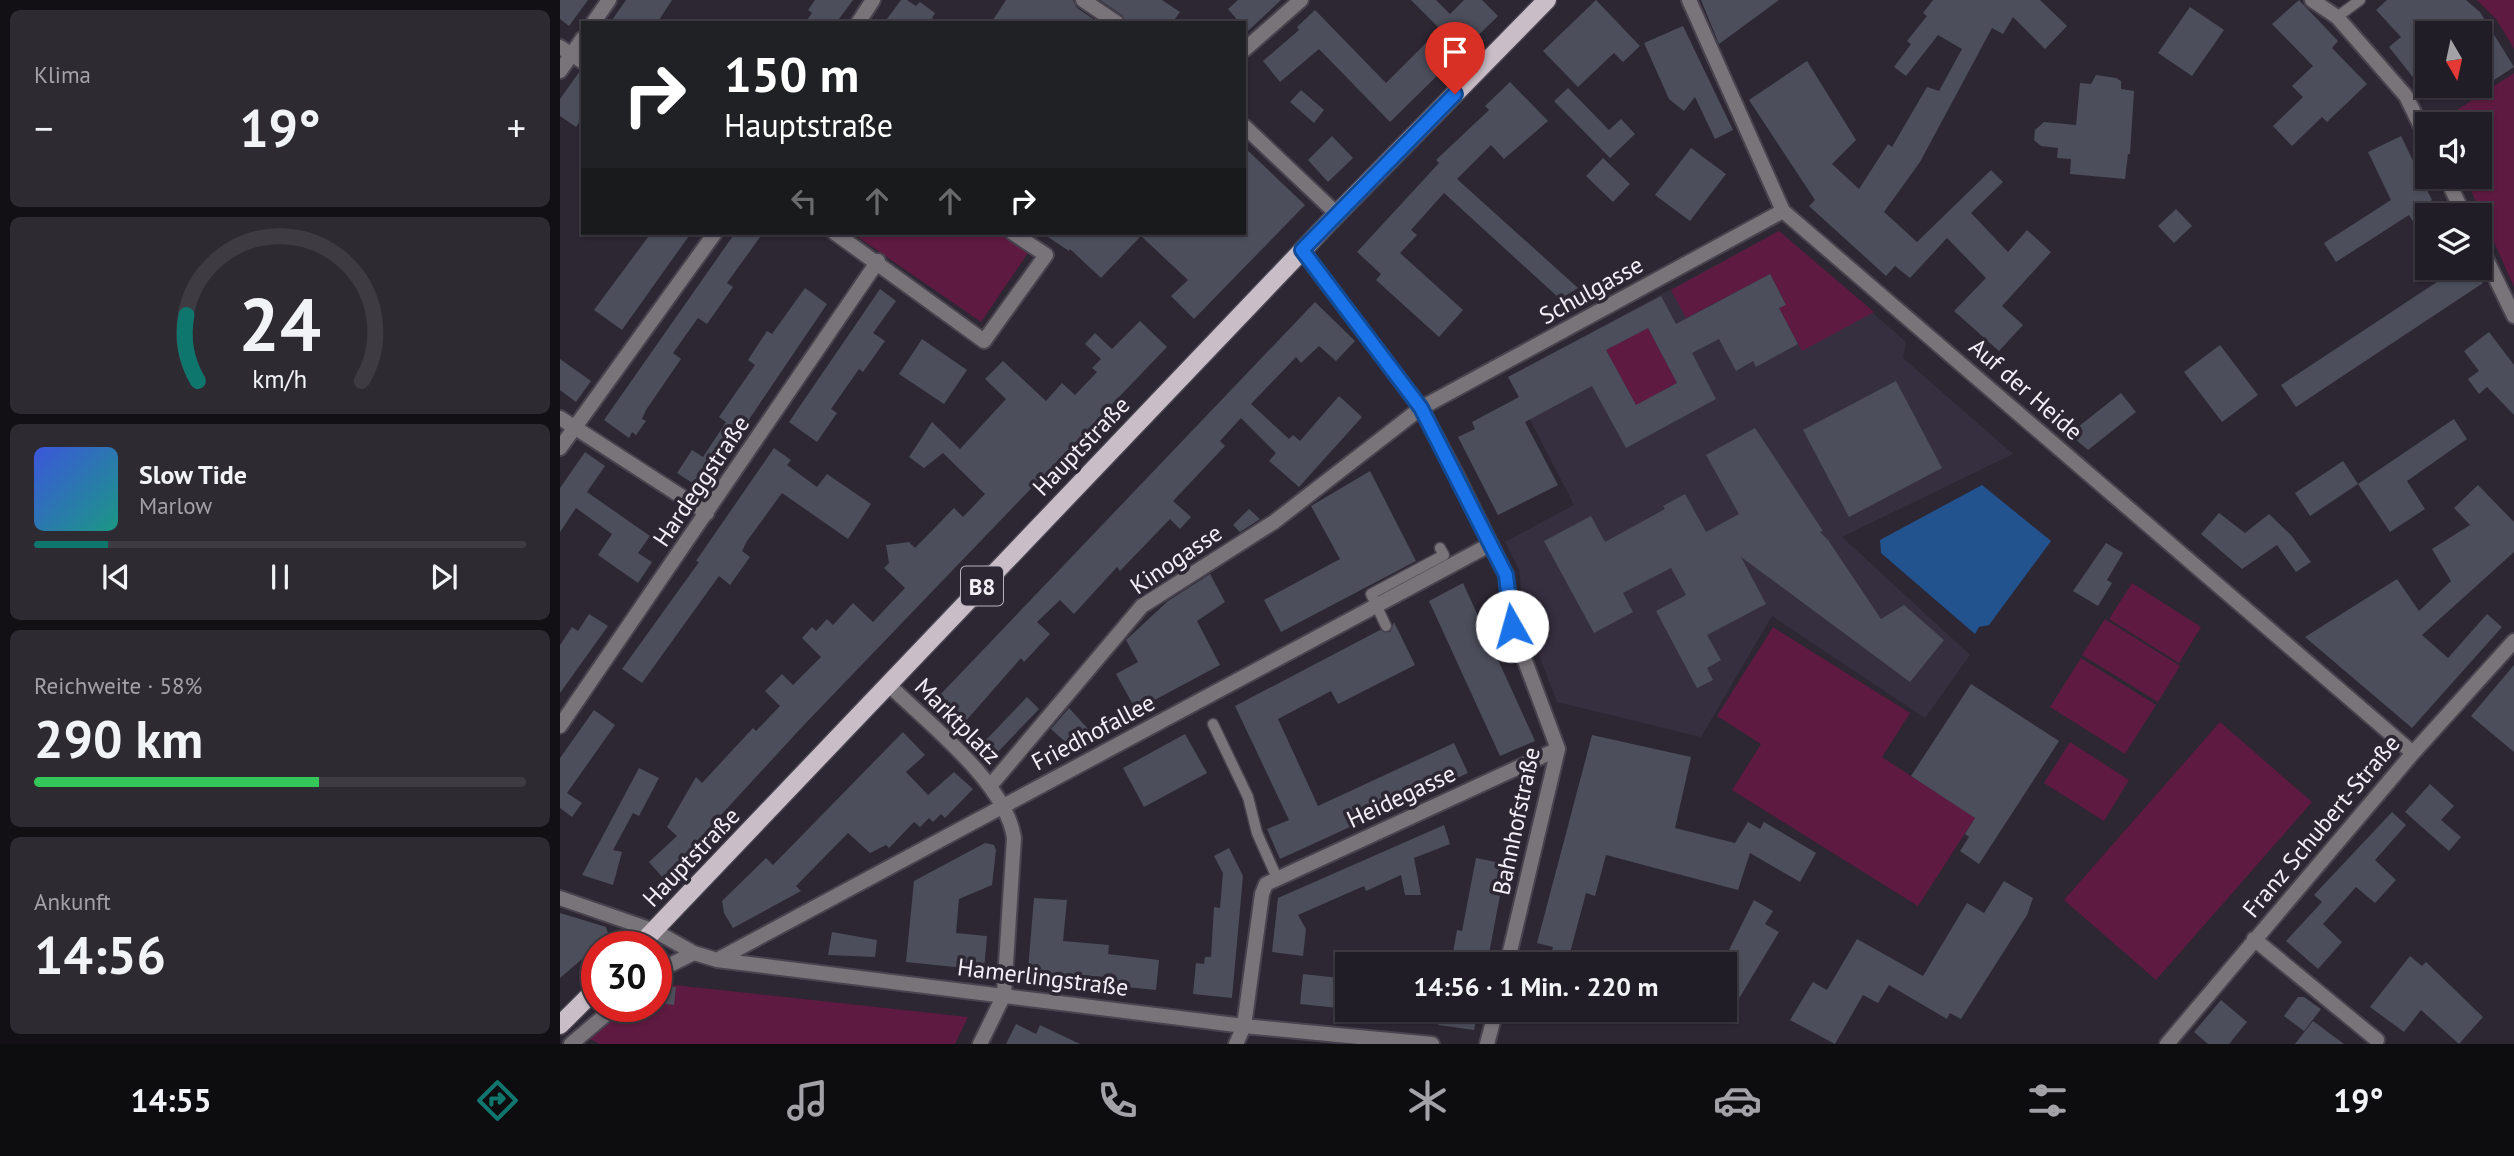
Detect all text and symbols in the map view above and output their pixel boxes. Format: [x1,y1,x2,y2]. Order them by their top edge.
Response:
north arrow [2415,21,2492,98]
map controls [2415,21,2492,280]
pin [1425,22,1485,94]
icon: arrive [1436,33,1474,71]
text: 150 m [724,42,859,106]
icon: right [609,49,700,140]
text: Klima [34,60,91,89]
text: 19° [239,94,321,161]
text: − [34,103,53,152]
text: + [507,103,526,152]
text: Hauptstraße [724,104,893,146]
button: sound [2415,112,2492,189]
icon: left [785,182,823,220]
icon: ahead [858,182,896,220]
icon: ahead [931,182,969,220]
icon: right [1004,182,1042,220]
button: layers [2415,203,2492,280]
street label: Schulgasse [1534,249,1648,331]
text: 24 [239,278,321,372]
street label: Auf der Heide [1963,331,2089,447]
text: km/h [253,363,307,395]
street label: Hauptstraße [1026,390,1136,502]
street label: Hardeggstraße [646,410,756,552]
text: Slow Tide [139,458,247,491]
text: Marlow [139,491,212,520]
street label: Kinogasse [1124,517,1228,601]
icon: previous [97,558,135,596]
icon: pause [261,558,299,596]
icon: next [425,558,463,596]
road number: B8 [961,566,1003,606]
position arrow [1475,589,1549,663]
text: Reichweite · 58% [34,671,202,700]
street label: Marktplatz [908,671,1008,771]
street label: Friedhofallee [1026,687,1160,777]
text: 290 km [34,705,203,772]
street label: Franz Schubert-Straße [2236,728,2406,924]
street label: Bahnhofstraße [1485,744,1547,898]
street label: Heidegasse [1342,757,1460,835]
street label: Hauptstraße [636,801,746,913]
text: Ankunft [34,887,111,916]
text: 14:56 [34,921,166,988]
speed limit sign: 30 [581,931,672,1022]
street label: Hamerlingstraße [956,951,1130,1003]
text: 14:56 · 1 Min. · 220 m [1413,970,1659,1003]
icon: directions [473,1076,522,1125]
icon: music [783,1076,832,1125]
icon: phone [1093,1076,1142,1125]
icon: climate [1403,1076,1452,1125]
icon: car [1713,1076,1762,1125]
icon: filters [2023,1076,2072,1125]
text: 14:55 [131,1079,212,1121]
text: 19° [2333,1079,2383,1121]

